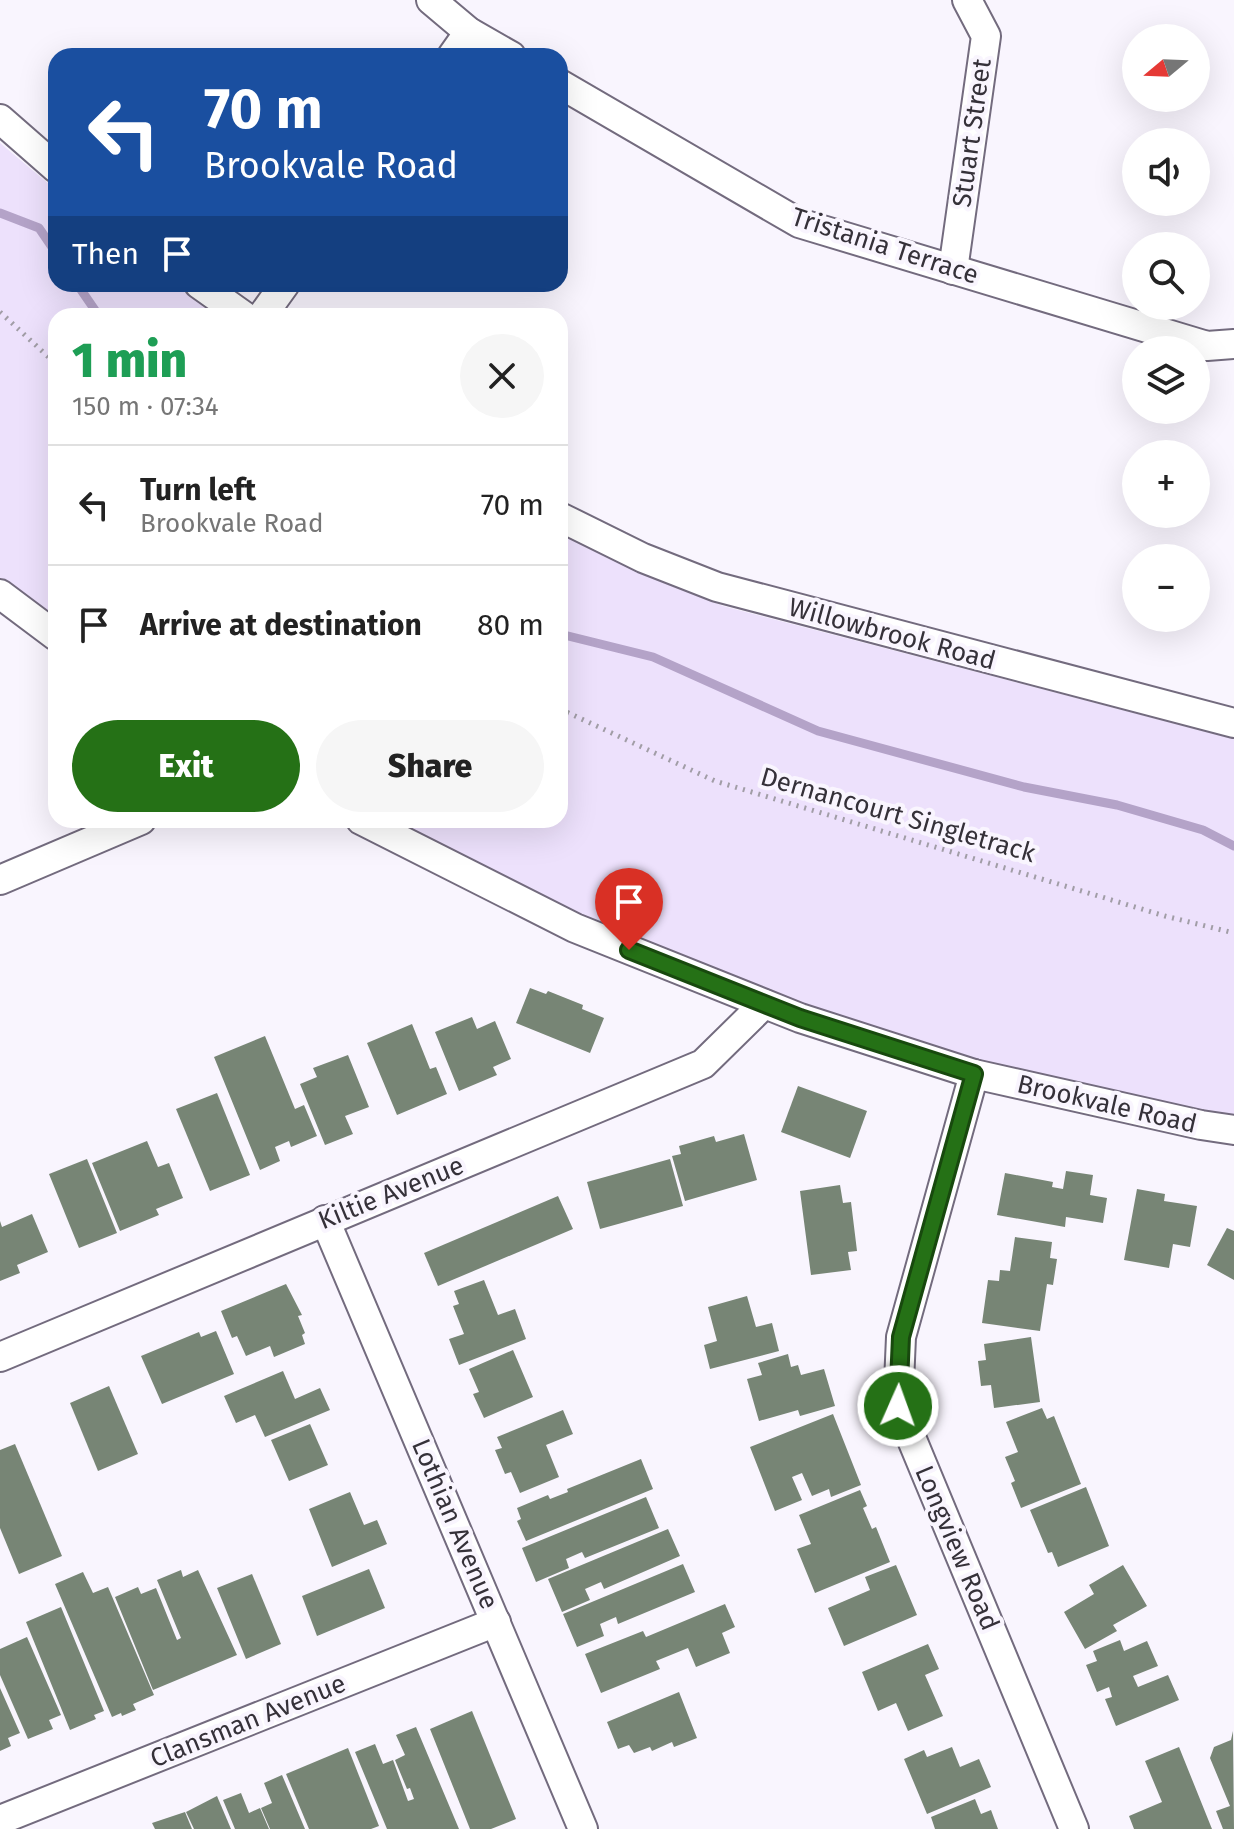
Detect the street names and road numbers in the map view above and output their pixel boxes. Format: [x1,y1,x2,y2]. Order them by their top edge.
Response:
street label: Stuart Street [946,56,998,209]
street label: Tristania Terrace [788,201,982,291]
street label: Willowbrook Road [785,591,999,677]
street label: Dernancourt Singletrack [757,761,1040,869]
street label: Brookvale Road [1014,1068,1200,1140]
street label: Kiltie Avenue [314,1150,468,1236]
street label: Lothian Avenue [405,1434,505,1614]
street label: Longview Road [908,1461,1006,1635]
street label: Clansman Avenue [146,1668,350,1774]

